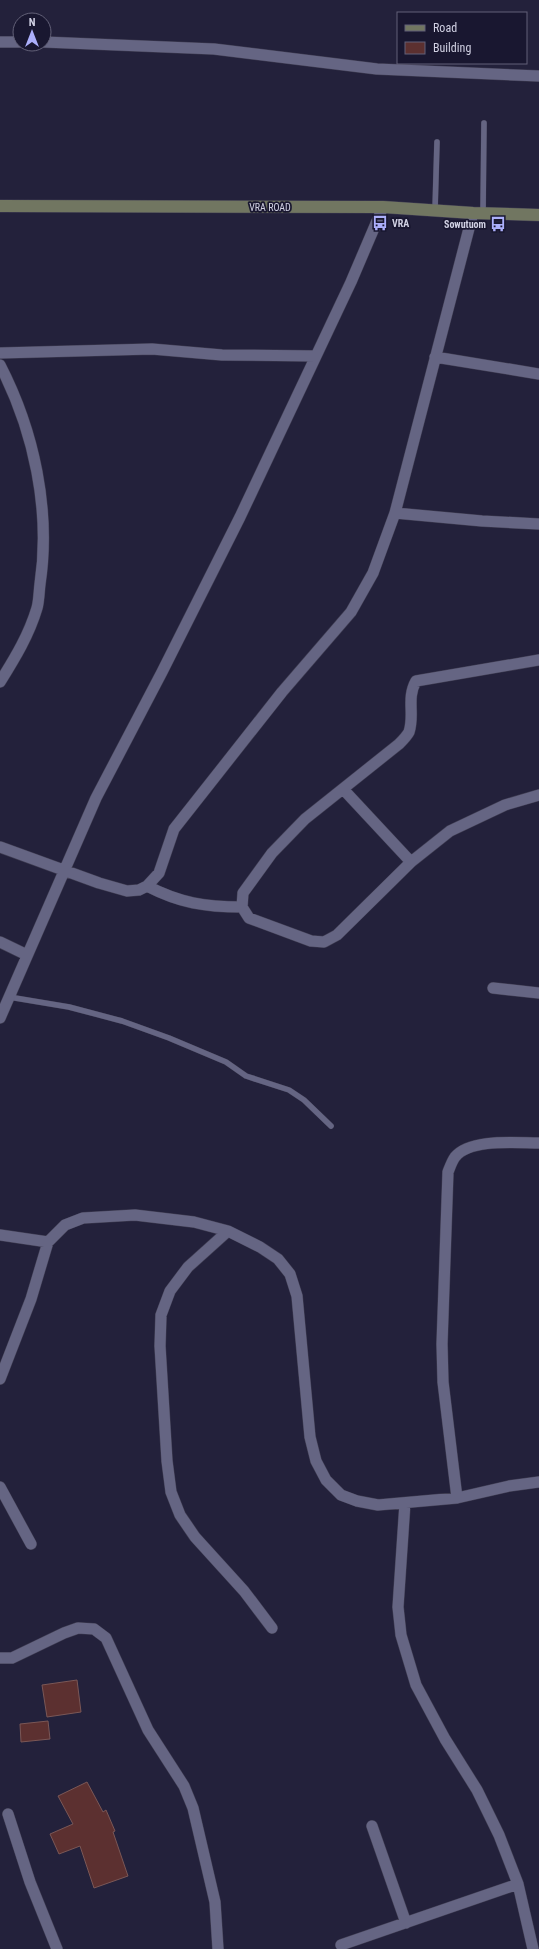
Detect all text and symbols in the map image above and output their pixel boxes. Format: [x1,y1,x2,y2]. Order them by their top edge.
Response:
north arrow [12,12,52,52]
legend [397,12,527,64]
text: N [29,16,36,29]
text: Road [433,21,457,35]
text: Building [433,41,471,55]
street label: VRA ROAD [249,202,291,213]
bus stop icon: VRA [371,214,389,232]
bus stop icon: Sowutuom [489,215,507,233]
place label: VRA [392,218,409,229]
place label: Sowutuom [444,219,486,230]

